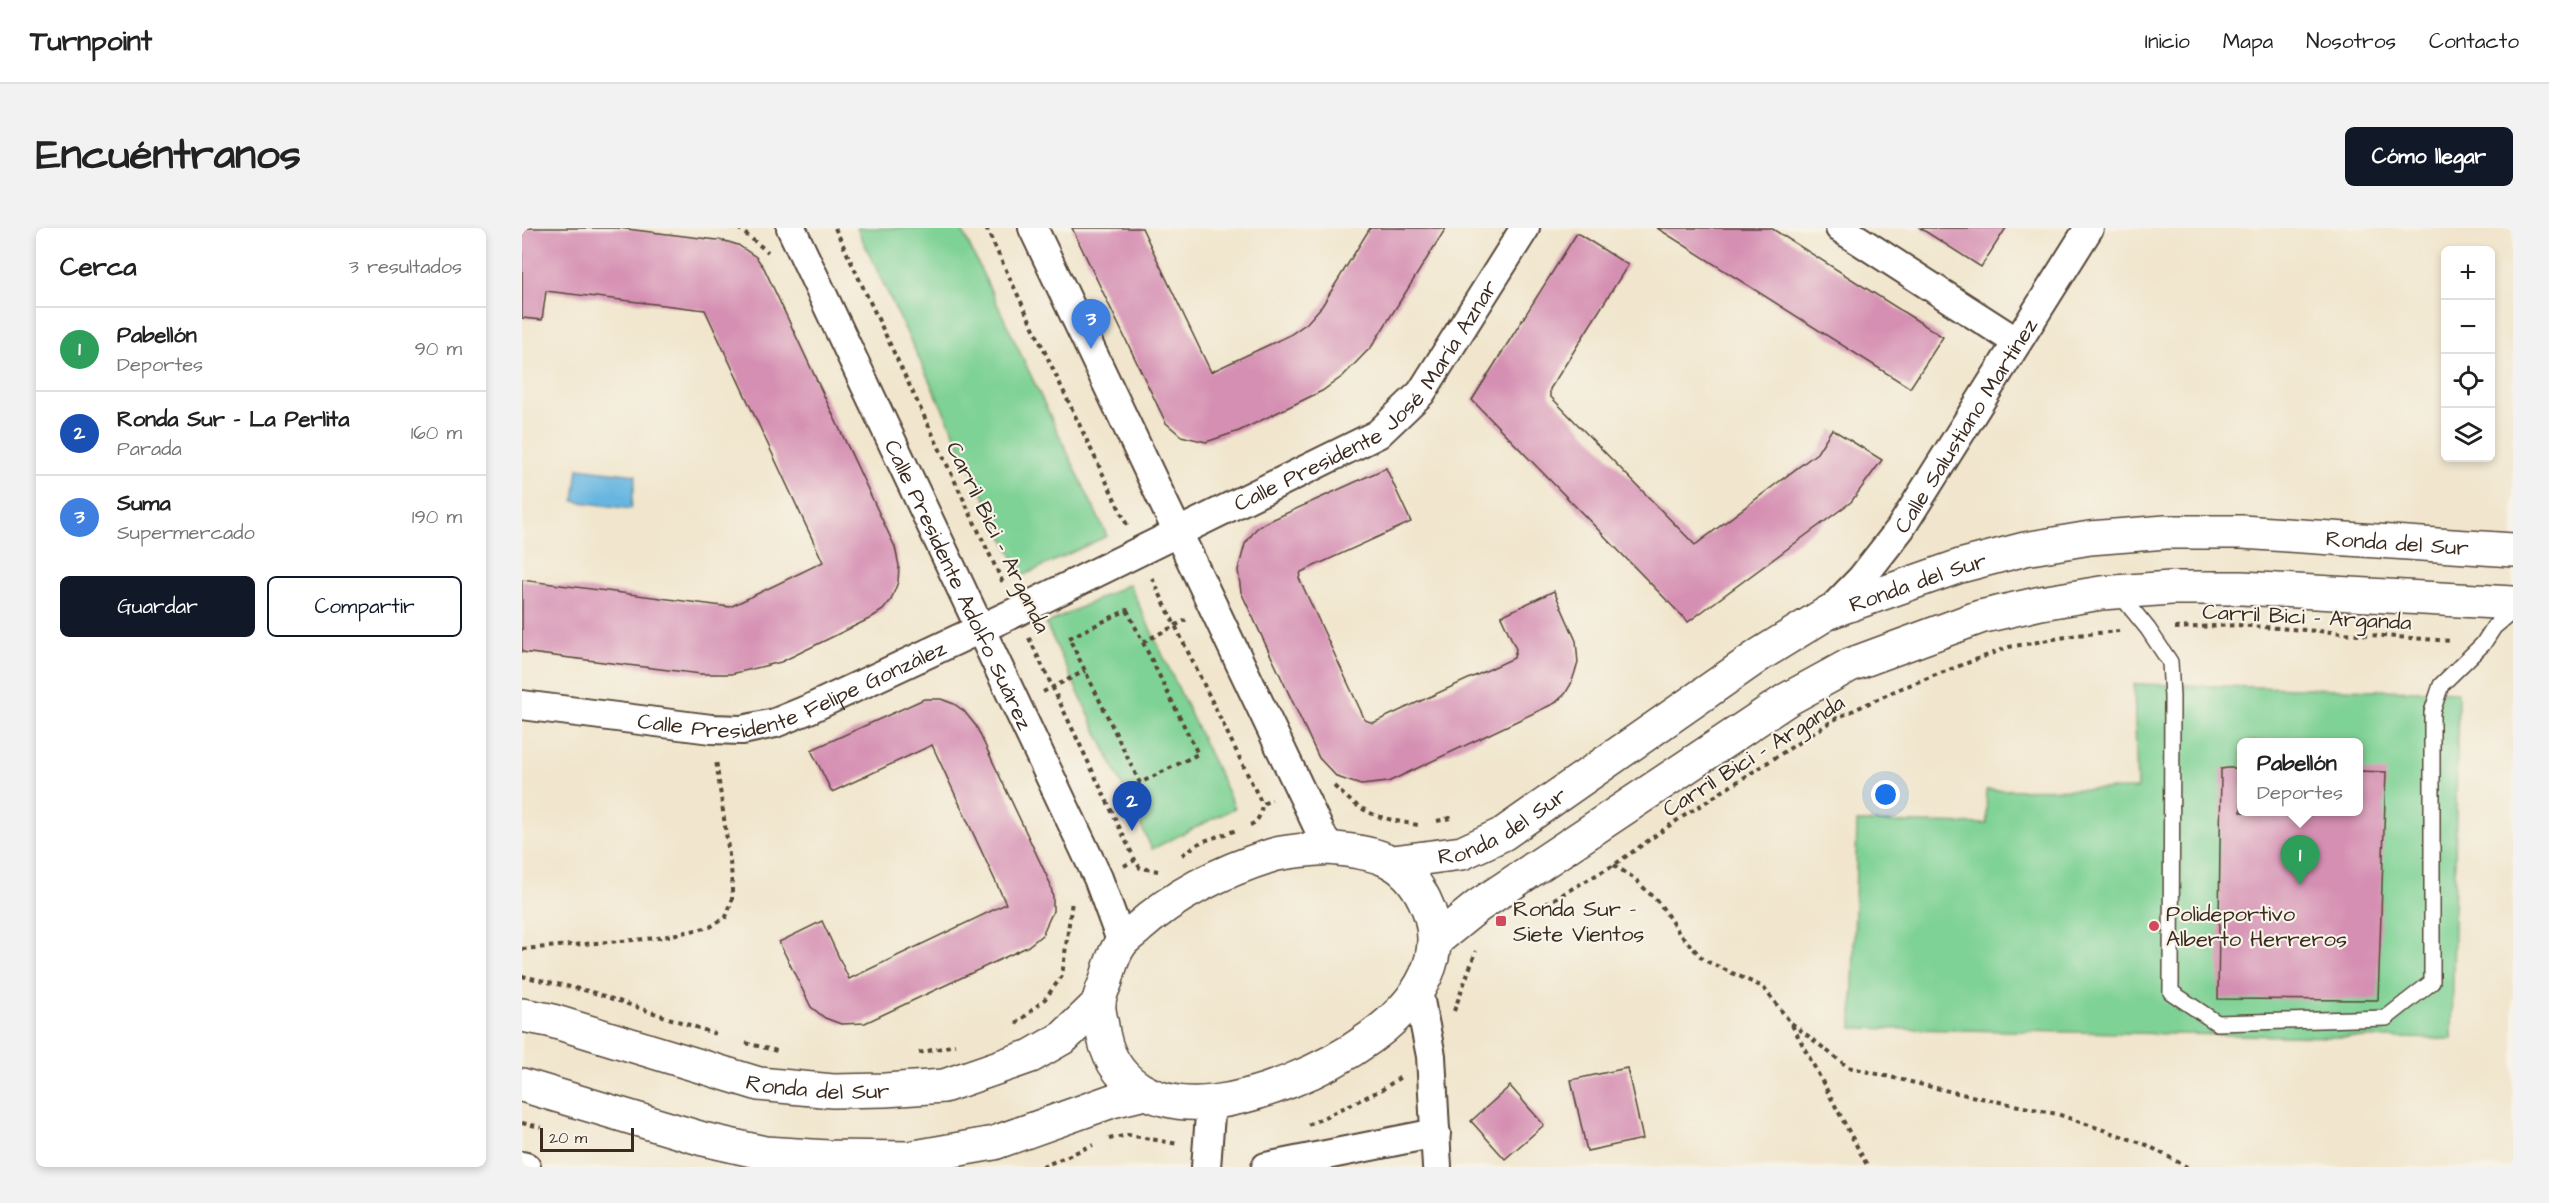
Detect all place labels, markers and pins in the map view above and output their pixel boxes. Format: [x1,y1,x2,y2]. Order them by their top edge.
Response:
pin: 3 [1072,300,1110,349]
pin: 2 [1112,782,1152,831]
pin: 1 [2280,836,2320,885]
place label: Ronda Sur - Siete Vientos [1513,894,1644,950]
place label: Polideportivo Alberto Herreros [2166,899,2347,955]
marker: Ronda Sur - Siete Vientos [1494,914,1508,928]
marker: Polideportivo Alberto Herreros [2147,919,2161,933]

